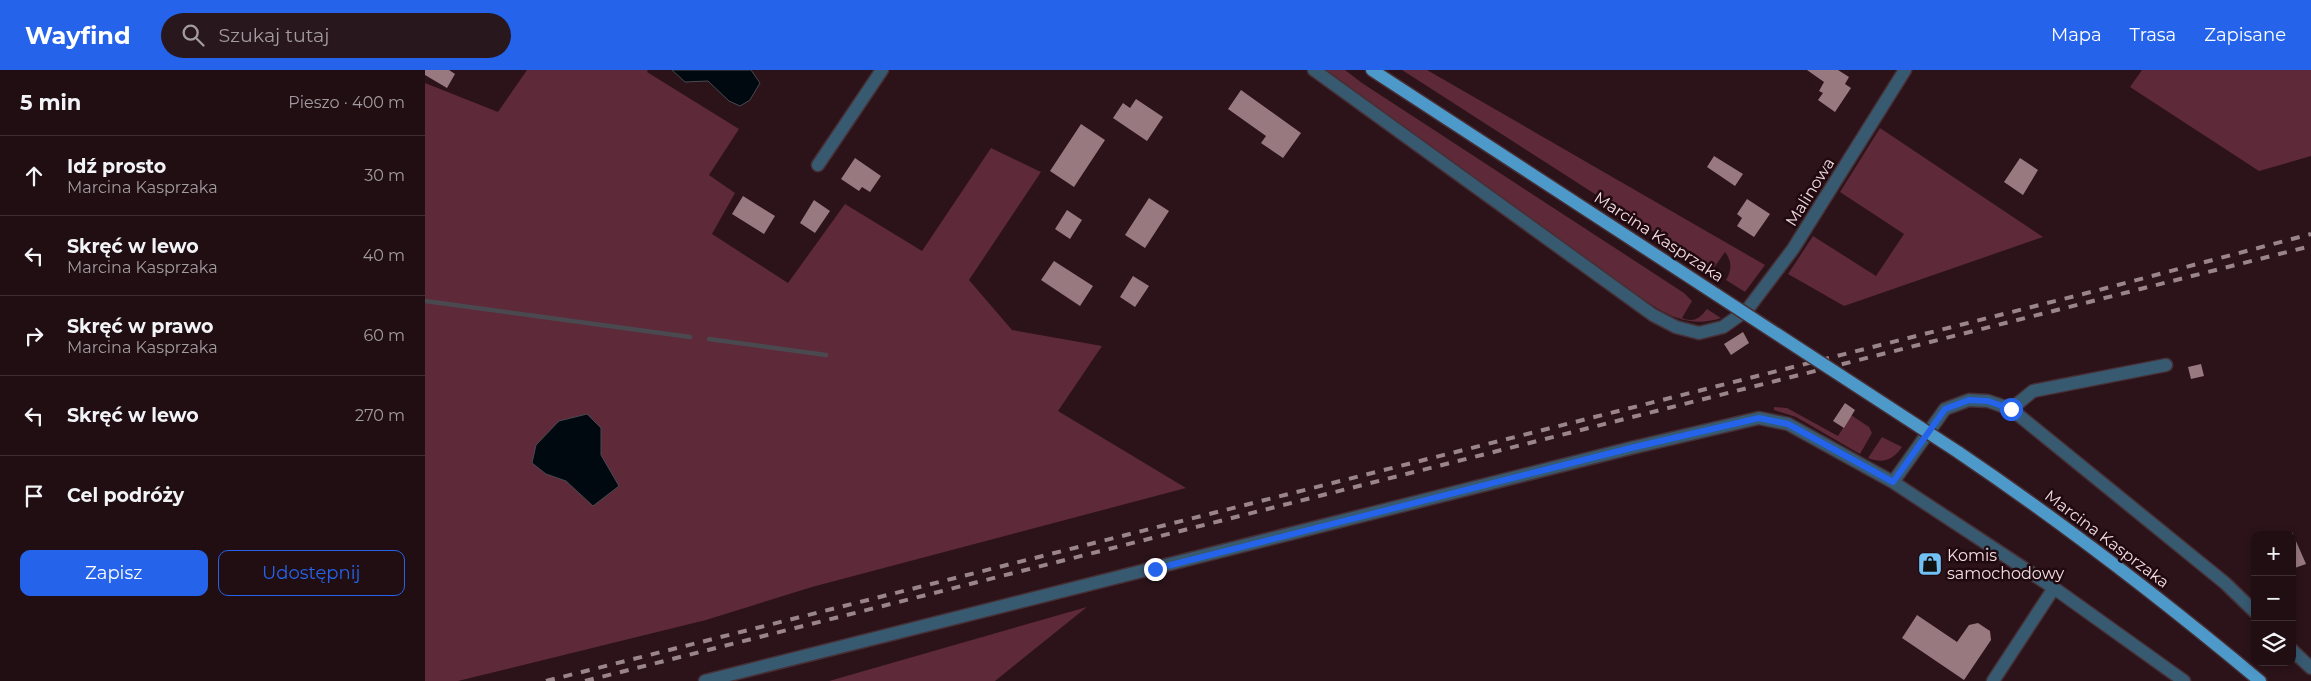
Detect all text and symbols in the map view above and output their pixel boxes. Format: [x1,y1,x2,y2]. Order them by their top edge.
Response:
search box [161,13,511,58]
text: Wayfind [25,21,131,50]
icon: search [179,21,207,49]
text: Szukaj tutaj [219,24,330,47]
text: Mapa [2051,24,2102,46]
text: Trasa [2130,24,2176,46]
text: Zapisane [2204,24,2286,46]
text: 5 min [20,90,81,115]
text: Pieszo · 400 m [288,93,405,112]
street label: Malinowa [1782,154,1838,230]
text: Idź prosto [67,155,166,178]
icon: ahead [20,162,48,190]
text: 30 m [364,166,405,185]
text: Marcina Kasprzaka [67,178,218,197]
street label: Marcina Kasprzaka [1591,188,1727,286]
text: Skręć w lewo [67,235,199,258]
icon: left [20,242,48,270]
text: 40 m [363,246,405,265]
text: Marcina Kasprzaka [67,258,218,277]
text: Skręć w prawo [67,315,213,338]
icon: right [20,322,48,350]
text: 60 m [363,326,405,345]
text: Marcina Kasprzaka [67,338,218,357]
route start [2000,398,2023,421]
icon: left [20,402,48,430]
text: Skręć w lewo [67,404,199,427]
text: 270 m [355,406,405,425]
icon: arrive [20,482,48,510]
text: Cel podróży [67,484,184,507]
street label: Marcina Kasprzaka [2041,486,2173,592]
map controls [2251,531,2296,666]
button: + [2251,531,2296,576]
place label: Komis samochodowy [1947,546,2065,583]
button: Zapisz [20,550,208,596]
button: Udostępnij [218,550,405,596]
shop icon: Komis samochodowy [1917,551,1943,577]
route end [1144,558,1167,581]
button: − [2251,576,2296,621]
button: layers [2251,621,2296,666]

